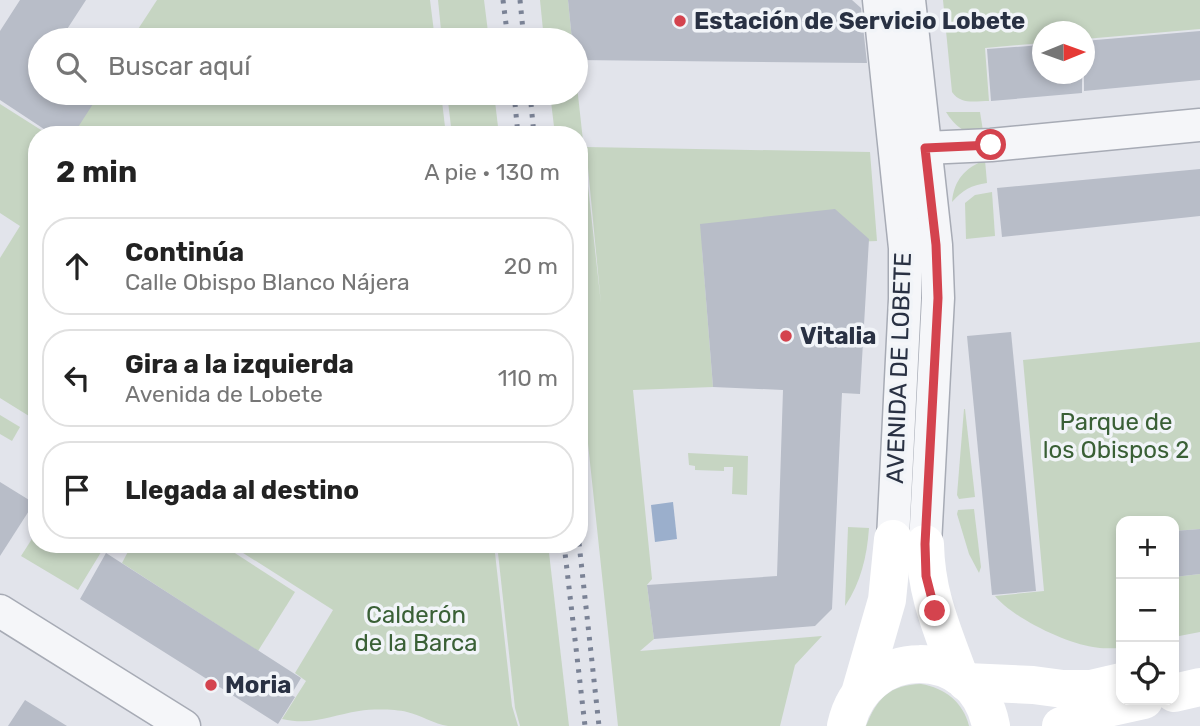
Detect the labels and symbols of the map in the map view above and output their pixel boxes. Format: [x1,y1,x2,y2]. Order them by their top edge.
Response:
place label: Estación de Servicio Lobete [694,7,1025,35]
marker: Estación de Servicio Lobete [672,13,688,29]
north arrow [1032,21,1095,84]
route start [975,129,1006,160]
street label: AVENIDA DE LOBETE [881,252,917,484]
place label: Vitalia [800,322,877,350]
marker: Vitalia [778,328,794,344]
park label: Parque de los Obispos 2 [1043,408,1189,464]
route end [919,595,950,626]
park label: Calderón de la Barca [354,601,478,657]
place label: Moria [225,671,291,699]
marker: Moria [203,677,219,693]

